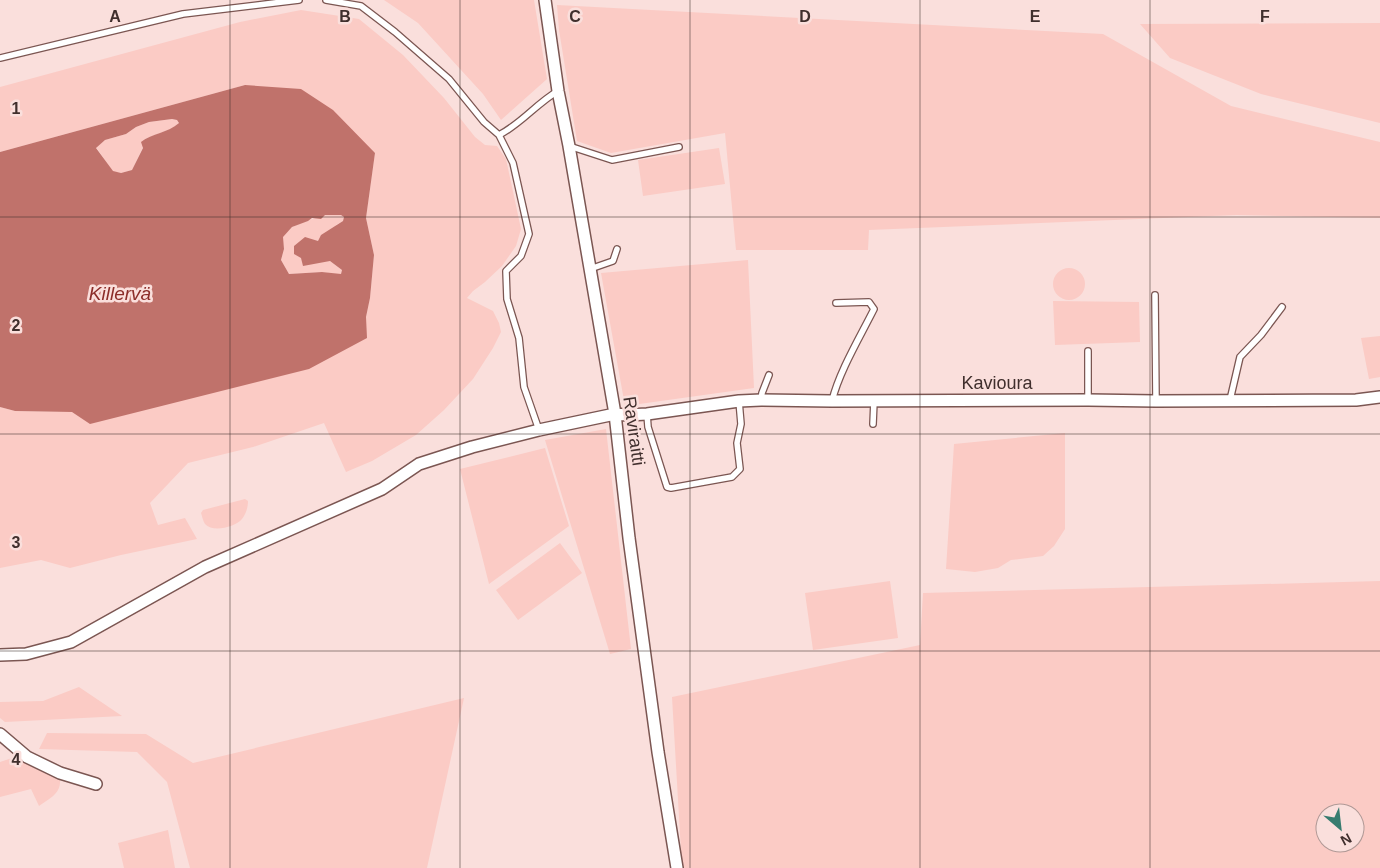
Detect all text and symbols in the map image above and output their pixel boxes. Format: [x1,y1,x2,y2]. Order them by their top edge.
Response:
text: A [109,8,121,25]
text: B [339,8,351,25]
text: C [569,8,581,25]
text: D [799,8,811,25]
text: E [1030,8,1041,25]
text: F [1260,8,1270,25]
text: 1 [12,100,21,117]
water label: Killervä [89,283,151,304]
text: 2 [12,317,21,334]
street label: Kavioura [961,373,1034,393]
street label: Raviraitti [619,395,649,467]
text: 3 [12,534,21,551]
text: 4 [12,751,21,768]
north arrow [1315,803,1365,853]
text: N [1338,830,1354,849]

